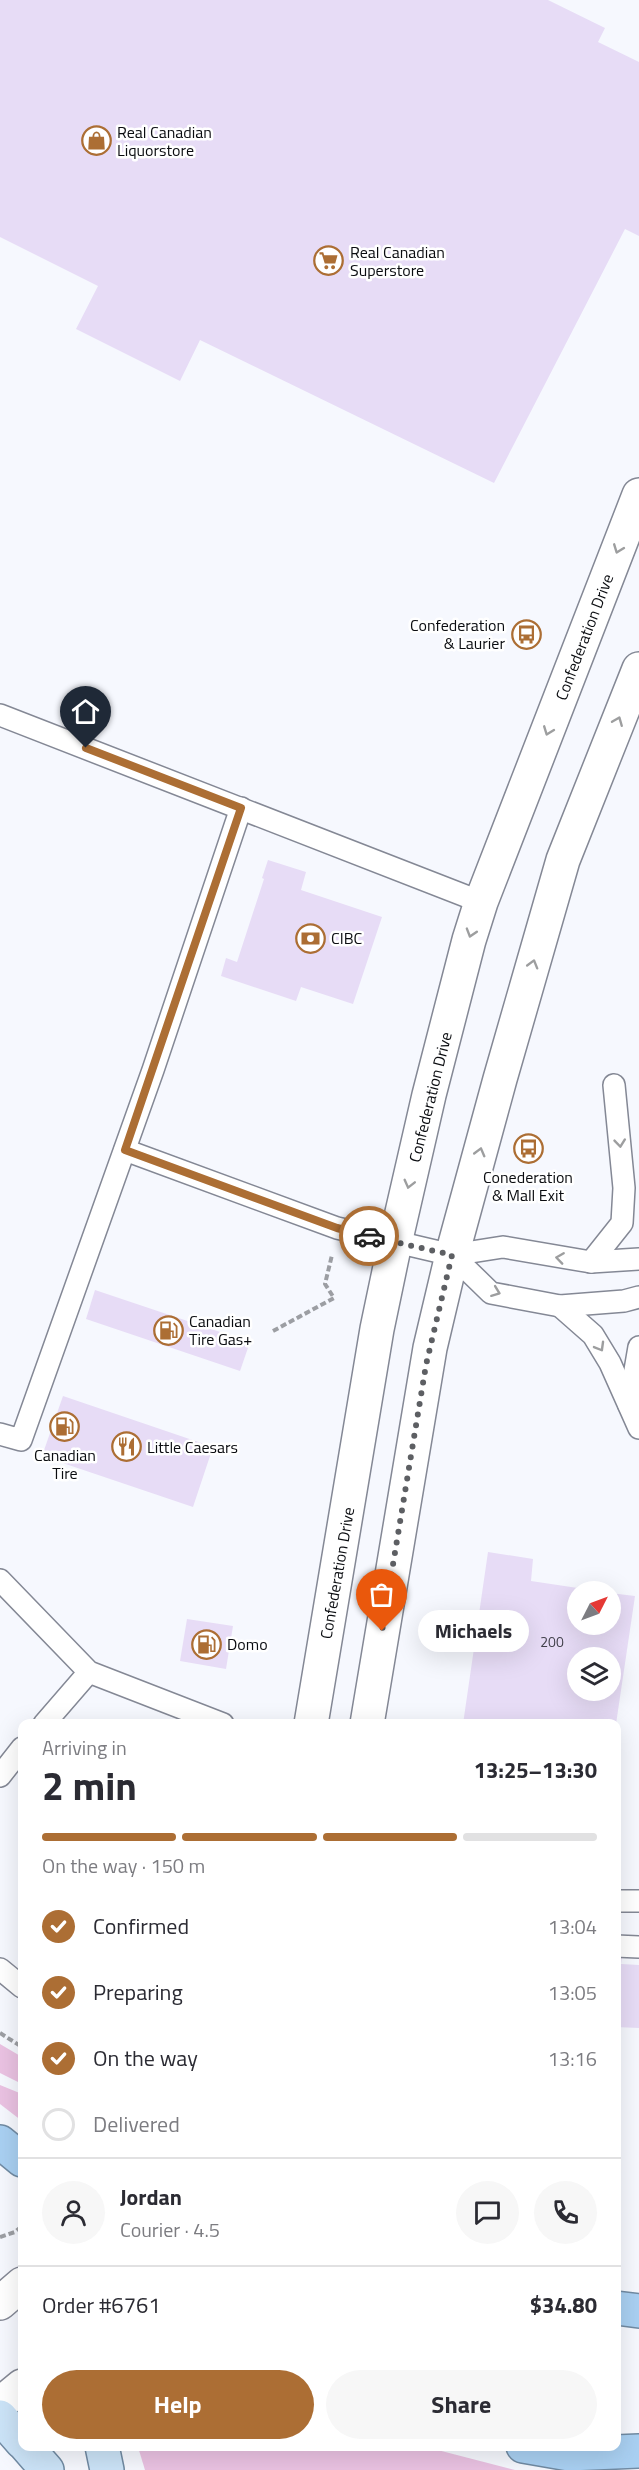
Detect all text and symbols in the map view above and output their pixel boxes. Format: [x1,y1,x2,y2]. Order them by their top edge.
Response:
place label: Real Canadian Liquorstore [117,120,212,162]
shop icon: Real Canadian Liquorstore [80,125,112,157]
place label: Real Canadian Superstore [350,240,445,282]
supermarket icon: Real Canadian Superstore [313,245,345,277]
one-way arrow [613,543,625,554]
street label: Confederation Drive [549,570,619,704]
place label: Confederation & Laurier [410,613,505,655]
bus stop icon: Confederation & Laurier [510,618,542,650]
pin [60,686,111,748]
icon: home [69,695,102,728]
one-way arrow [611,716,623,727]
one-way arrow [543,725,555,736]
bank icon: CIBC [294,922,326,954]
place label: CIBC [331,926,362,950]
one-way arrow [466,927,478,938]
one-way arrow [526,959,538,970]
street label: Confederation Drive [402,1029,458,1165]
bus stop icon: Conederation & Mall Exit [512,1133,544,1165]
one-way arrow [613,1139,626,1148]
one-way arrow [473,1147,485,1157]
place label: Conederation & Mall Exit [483,1165,573,1207]
one-way arrow [404,1178,416,1188]
courier [339,1206,399,1266]
icon: car [353,1220,386,1253]
one-way arrow [555,1252,565,1264]
one-way arrow [490,1284,501,1297]
place label: Canadian Tire Gas+ [189,1309,252,1351]
fuel station icon: Canadian Tire Gas+ [152,1314,184,1346]
one-way arrow [593,1341,605,1351]
fuel station icon: Canadian Tire [49,1411,81,1443]
restaurant icon: Little Caesars [110,1431,142,1463]
place label: Little Caesars [147,1435,238,1459]
place label: Canadian Tire [34,1443,96,1485]
street label: Confederation Drive [314,1505,360,1641]
pin [356,1569,407,1631]
icon: bag [365,1578,398,1611]
north arrow [567,1581,621,1635]
map controls [567,1581,621,1701]
callout: Michaels [418,1610,529,1652]
text: Michaels [435,1615,512,1646]
fuel station icon: Domo [190,1628,222,1660]
house number: 200 [540,1631,564,1652]
place label: Domo [227,1632,268,1656]
button: layers [567,1647,621,1701]
text: Arriving in [42,1732,127,1763]
text: 13:25–13:30 [474,1753,597,1787]
text: 2 min [42,1756,137,1815]
text: On the way · 150 m [42,1850,205,1881]
text: Confirmed [93,1909,189,1943]
icon: check [42,1910,75,1943]
text: 13:04 [548,1911,597,1942]
text: Preparing [93,1975,183,2009]
icon: check [42,1976,75,2009]
text: 13:05 [548,1977,597,2008]
text: On the way [93,2041,198,2075]
icon: check [42,2042,75,2075]
text: 13:16 [548,2043,597,2074]
text: Delivered [93,2107,180,2141]
text: Jordan [120,2180,182,2214]
button: person [42,2181,105,2244]
button: chat [456,2181,519,2244]
button: phone [534,2181,597,2244]
text: Courier · 4.5 [120,2214,220,2245]
text: Order #6761 [42,2288,161,2322]
text: $34.80 [530,2288,597,2322]
button: Help [42,2370,314,2439]
button: Share [326,2370,597,2439]

